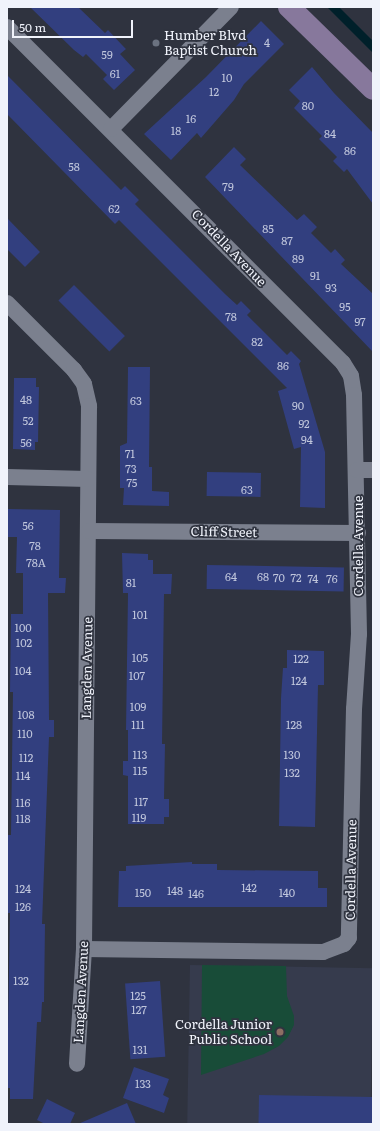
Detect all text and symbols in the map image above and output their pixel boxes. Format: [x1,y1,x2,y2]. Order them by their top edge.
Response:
scale bar [14,12,135,38]
text: 50 m [19,18,46,36]
place label: Humber Blvd Baptist Church [164,28,257,59]
house number: 4 [264,35,270,49]
marker: Humber Blvd Baptist Church [151,38,161,48]
house number: 59 [101,47,113,61]
house number: 61 [110,66,120,80]
house number: 10 [222,70,232,84]
house number: 12 [209,84,219,98]
house number: 80 [302,98,314,112]
house number: 16 [186,111,196,125]
house number: 18 [171,123,181,137]
house number: 84 [324,126,336,140]
house number: 86 [344,143,356,157]
house number: 58 [68,159,80,173]
house number: 79 [222,179,234,193]
house number: 62 [108,201,120,215]
street label: Cordella Avenue [188,206,270,290]
house number: 85 [262,221,274,235]
house number: 87 [281,233,293,247]
house number: 89 [292,251,304,265]
house number: 91 [310,268,320,282]
house number: 93 [325,280,337,294]
house number: 95 [339,299,351,313]
house number: 78 [225,309,237,323]
house number: 97 [354,314,366,328]
house number: 82 [251,334,263,348]
house number: 86 [277,358,289,372]
house number: 48 [20,392,32,406]
house number: 63 [130,393,142,407]
house number: 90 [292,398,304,412]
house number: 52 [22,413,34,427]
house number: 92 [298,416,310,430]
house number: 94 [301,432,313,446]
house number: 56 [20,435,32,449]
house number: 71 [125,446,135,460]
house number: 73 [125,461,137,475]
house number: 75 [127,475,137,489]
house number: 63 [241,482,253,496]
street label: Cordella Avenue [350,496,366,596]
house number: 56 [22,518,34,532]
street label: Cliff Street [190,524,258,540]
house number: 78 [29,538,41,552]
house number: 78A [26,555,46,569]
house number: 64 [225,569,237,583]
house number: 68 [257,569,269,583]
house number: 70 [273,570,285,584]
house number: 72 [290,570,302,584]
house number: 74 [308,571,318,585]
house number: 76 [326,571,338,585]
house number: 81 [126,575,136,589]
house number: 101 [132,607,148,621]
street label: Langden Avenue [78,617,96,719]
house number: 100 [14,620,32,634]
house number: 102 [16,635,32,649]
house number: 105 [132,650,148,664]
house number: 122 [293,651,309,665]
house number: 104 [15,663,31,677]
house number: 107 [129,668,145,682]
house number: 124 [291,673,307,687]
house number: 109 [130,699,146,713]
house number: 108 [18,707,34,721]
house number: 111 [131,717,145,731]
house number: 128 [286,717,302,731]
house number: 110 [17,726,33,740]
house number: 113 [133,747,147,761]
house number: 130 [284,747,300,761]
house number: 112 [19,750,33,764]
house number: 115 [133,763,147,777]
house number: 132 [284,765,300,779]
house number: 114 [16,768,30,782]
house number: 117 [134,794,148,808]
house number: 116 [16,795,30,809]
house number: 119 [132,810,146,824]
house number: 118 [15,811,31,825]
street label: Cordella Avenue [342,819,360,921]
house number: 142 [241,880,257,894]
house number: 124 [15,881,31,895]
house number: 148 [167,883,183,897]
house number: 150 [135,885,151,899]
house number: 140 [279,885,295,899]
house number: 146 [188,886,204,900]
house number: 126 [15,899,31,913]
street label: Langden Avenue [71,941,91,1043]
house number: 132 [13,973,29,987]
house number: 125 [130,988,146,1002]
house number: 127 [131,1002,147,1016]
place label: Cordella Junior Public School [175,1017,272,1048]
marker: Cordella Junior Public School [275,1027,285,1037]
house number: 131 [133,1042,147,1056]
house number: 133 [135,1076,151,1090]

